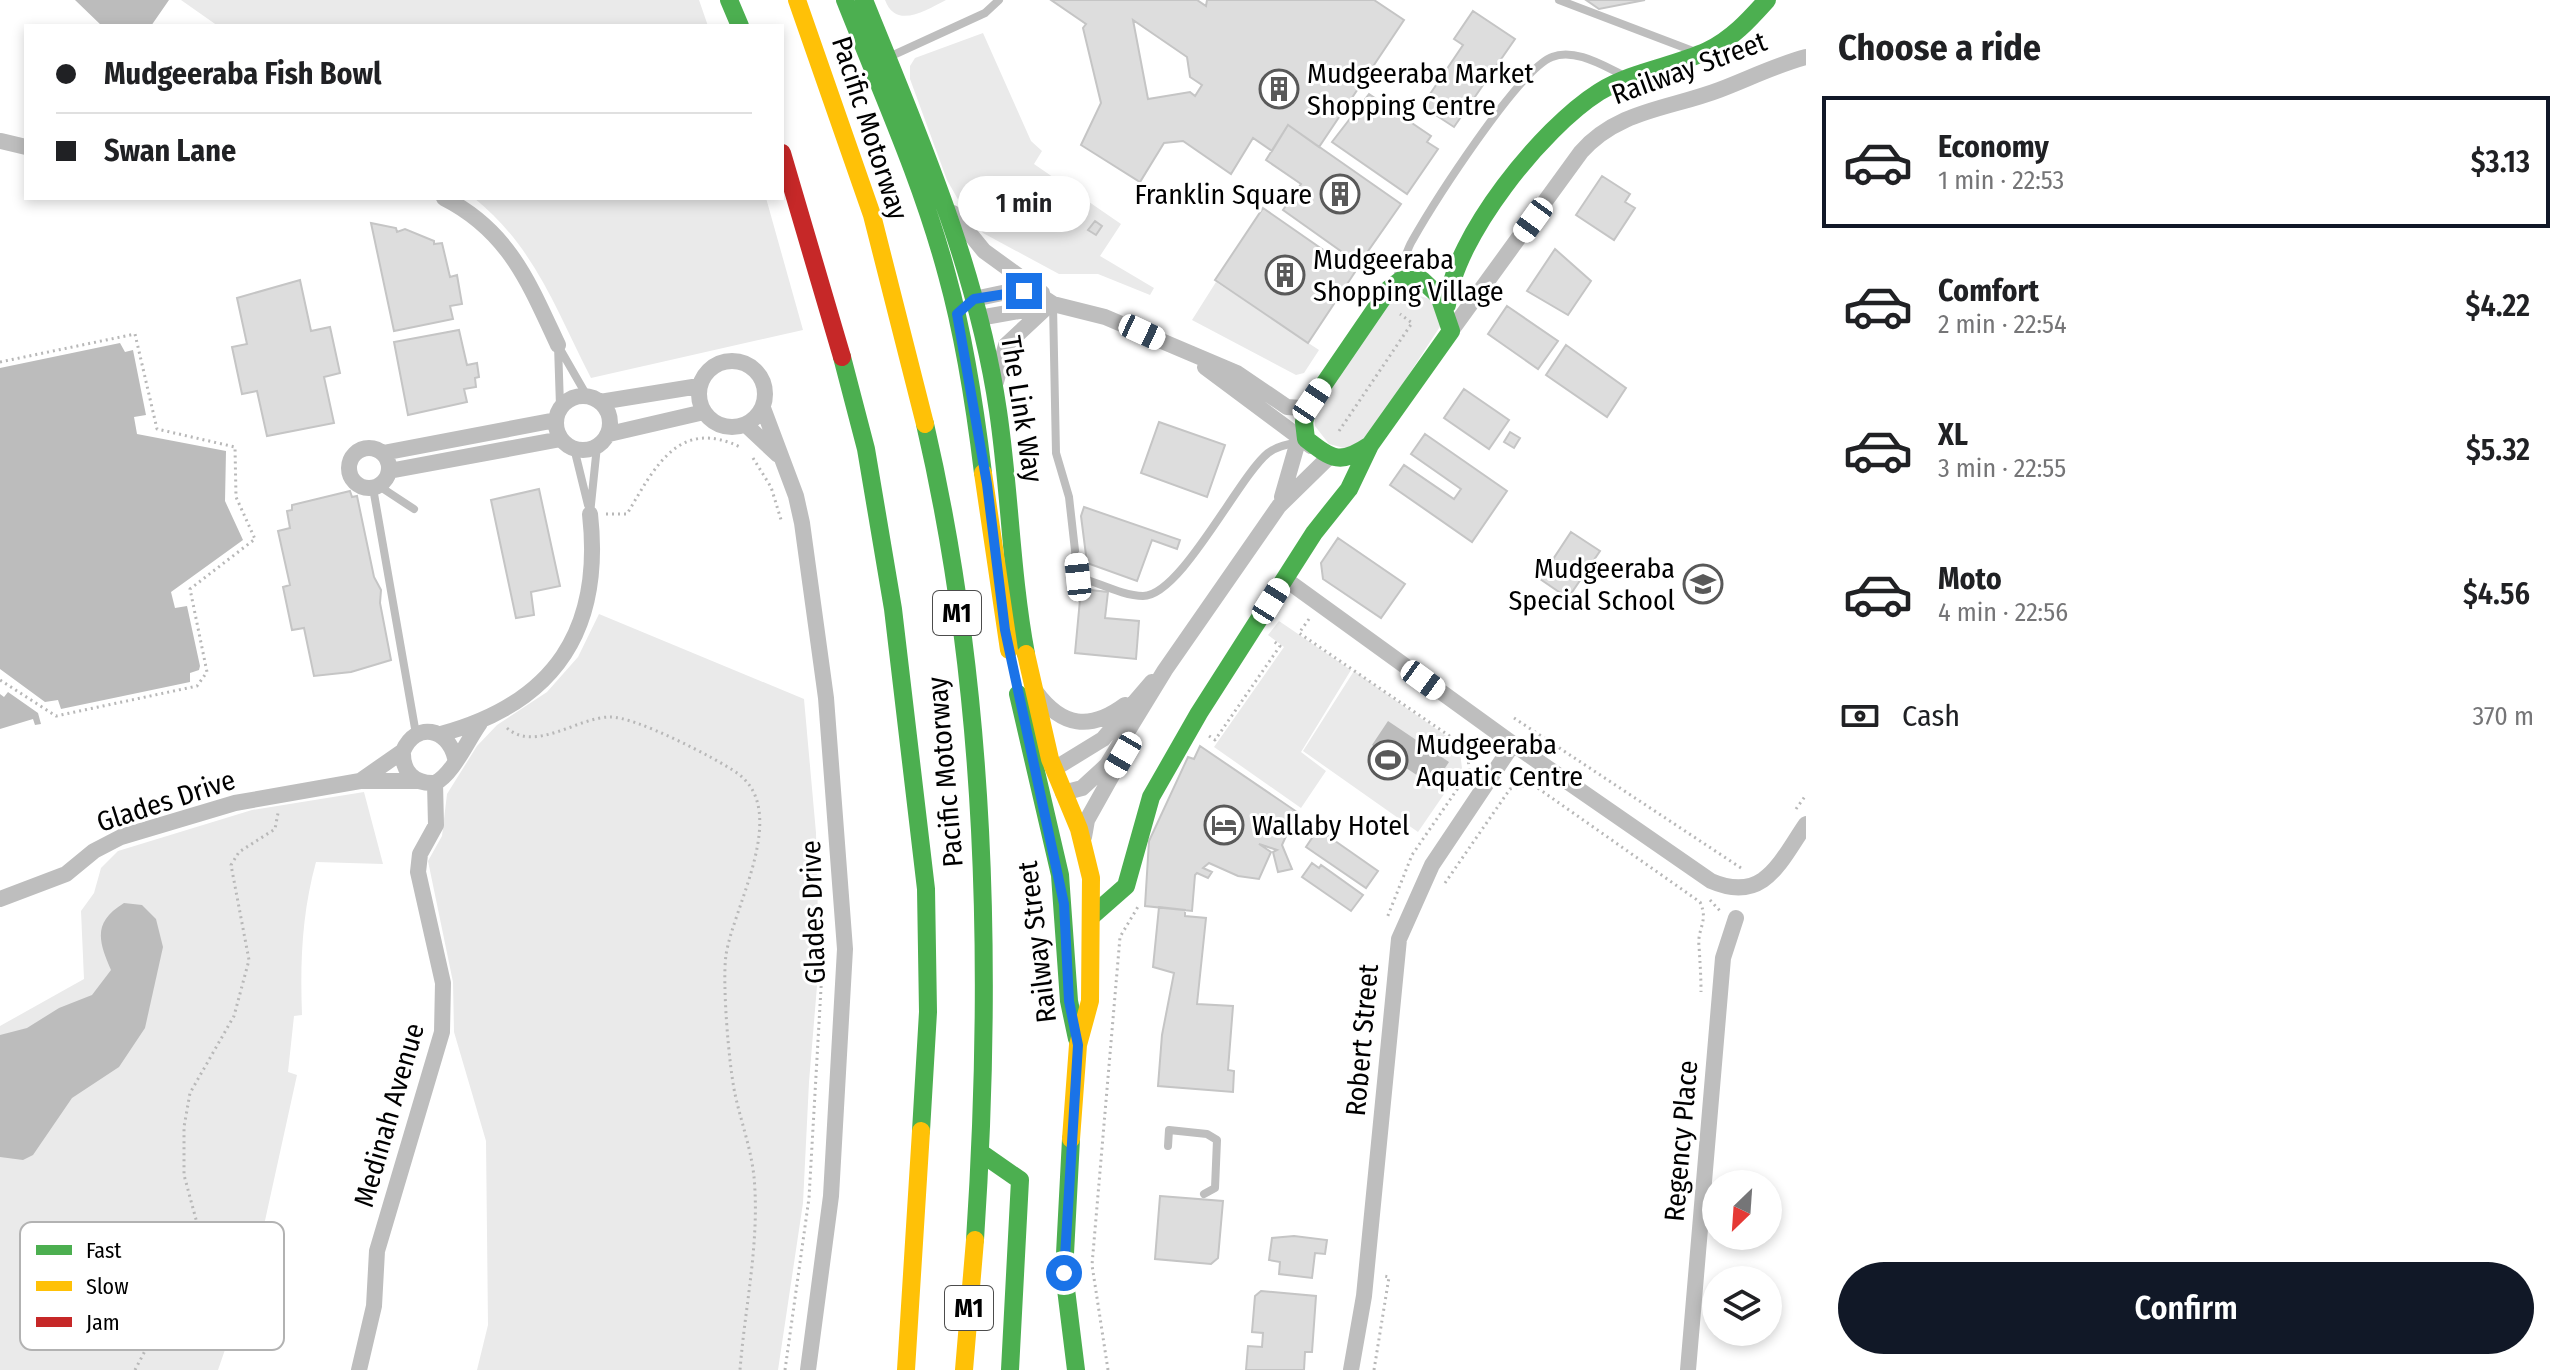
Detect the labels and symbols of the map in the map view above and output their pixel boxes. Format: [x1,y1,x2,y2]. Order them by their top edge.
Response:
street label: Railway Street [1607,24,1772,111]
street label: Pacific Motorway [825,32,915,224]
place label: Mudgeeraba Market Shopping Centre [1307,57,1535,122]
building icon: Mudgeeraba Market Shopping Centre [1258,68,1300,110]
building icon: Franklin Square [1319,173,1361,215]
callout: 1 min [958,175,1090,231]
place label: Franklin Square [1134,178,1312,211]
car [1509,194,1557,246]
place label: Mudgeeraba Shopping Village [1313,243,1504,308]
building icon: Mudgeeraba Shopping Village [1264,254,1306,296]
route end [1006,273,1042,309]
car [1115,311,1169,353]
street label: The Link Way [994,333,1050,485]
car [1289,374,1335,428]
car [1064,552,1092,602]
place label: Mudgeeraba Special School [1508,552,1675,617]
school or university icon: Mudgeeraba Special School [1682,563,1724,605]
car [1248,574,1294,628]
road number: M1 [933,591,981,635]
car [1397,656,1449,704]
street label: Pacific Motorway [920,675,970,868]
car [1101,728,1145,782]
place label: Mudgeeraba Aquatic Centre [1416,728,1583,793]
sports icon: Mudgeeraba Aquatic Centre [1367,739,1409,781]
street label: Glades Drive [93,763,239,839]
hotel icon: Wallaby Hotel [1203,804,1245,846]
place label: Wallaby Hotel [1252,809,1409,842]
street label: Glades Drive [794,840,832,984]
street label: Railway Street [1011,859,1063,1025]
street label: Robert Street [1339,962,1385,1117]
street label: Medinah Avenue [347,1019,431,1211]
street label: Regency Place [1658,1059,1704,1223]
north arrow [1702,1170,1782,1250]
legend [20,1222,284,1350]
text: Fast [86,1237,122,1264]
route start [1046,1255,1082,1291]
text: Slow [86,1273,129,1300]
road number: M1 [945,1286,993,1330]
text: Jam [86,1309,120,1336]

